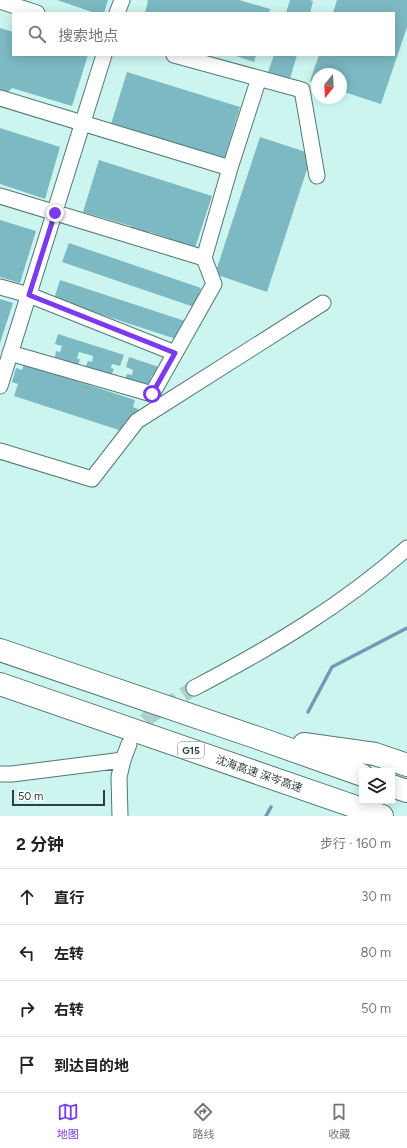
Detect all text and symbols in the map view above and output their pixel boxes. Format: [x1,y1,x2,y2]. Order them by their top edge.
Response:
search box [12,12,395,56]
icon: search [26,23,48,45]
text: 搜索地点 [58,27,118,45]
north arrow [311,68,347,104]
route end [46,204,64,222]
route start [143,385,161,403]
road number: G15 [178,742,204,758]
street label: 沈海高速 深岑高速 [214,753,304,795]
map controls [359,768,395,804]
button: layers [359,768,395,804]
scale bar [12,788,105,807]
text: 50 m [18,790,43,803]
text: 2 分钟 [16,834,64,854]
text: 步行 · 160 m [320,836,391,851]
icon: ahead [16,886,38,908]
text: 直行 [54,889,84,907]
text: 30 m [361,889,391,904]
icon: left [16,942,38,964]
text: 左转 [54,945,84,963]
text: 80 m [360,945,391,960]
icon: right [16,998,38,1020]
text: 右转 [54,1001,84,1019]
text: 50 m [361,1001,391,1016]
icon: arrive [16,1054,38,1076]
text: 到达目的地 [54,1057,129,1075]
tab: 地图 [57,1101,79,1141]
tab: 路线 [192,1101,214,1141]
tab: 收藏 [328,1101,350,1141]

